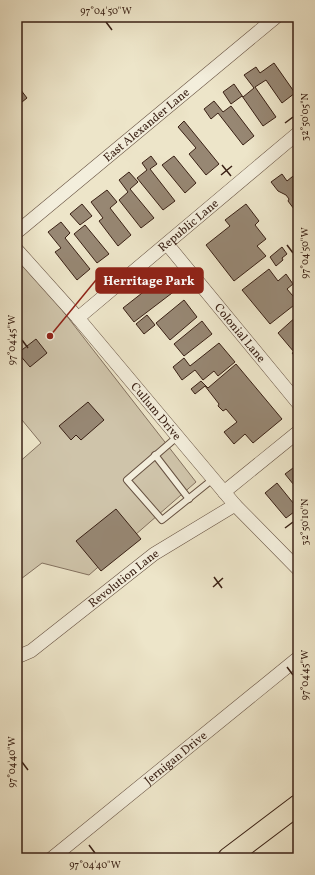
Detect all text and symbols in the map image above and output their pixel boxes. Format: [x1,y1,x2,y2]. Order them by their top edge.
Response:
text: 97°04'50"W [80,4,132,18]
street label: East Alexander Lane [100,85,194,166]
text: 32°50'05"N [298,93,312,141]
street label: Republic Lane [155,196,223,256]
text: 97°04'50"W [298,227,312,279]
callout: Herritage Park [96,268,203,293]
text: Herritage Park [103,273,195,291]
street label: Colonial Lane [210,300,269,367]
text: 97°04'45"W [5,315,19,365]
street label: Cullum Drive [127,379,185,444]
text: 32°50'10"N [298,498,312,545]
street label: Revolution Lane [85,546,162,612]
text: 97°04'45"W [298,650,312,700]
street label: Jernigan Drive [141,728,211,789]
text: 97°04'40"W [5,736,19,788]
text: 97°04'40"W [69,858,121,872]

